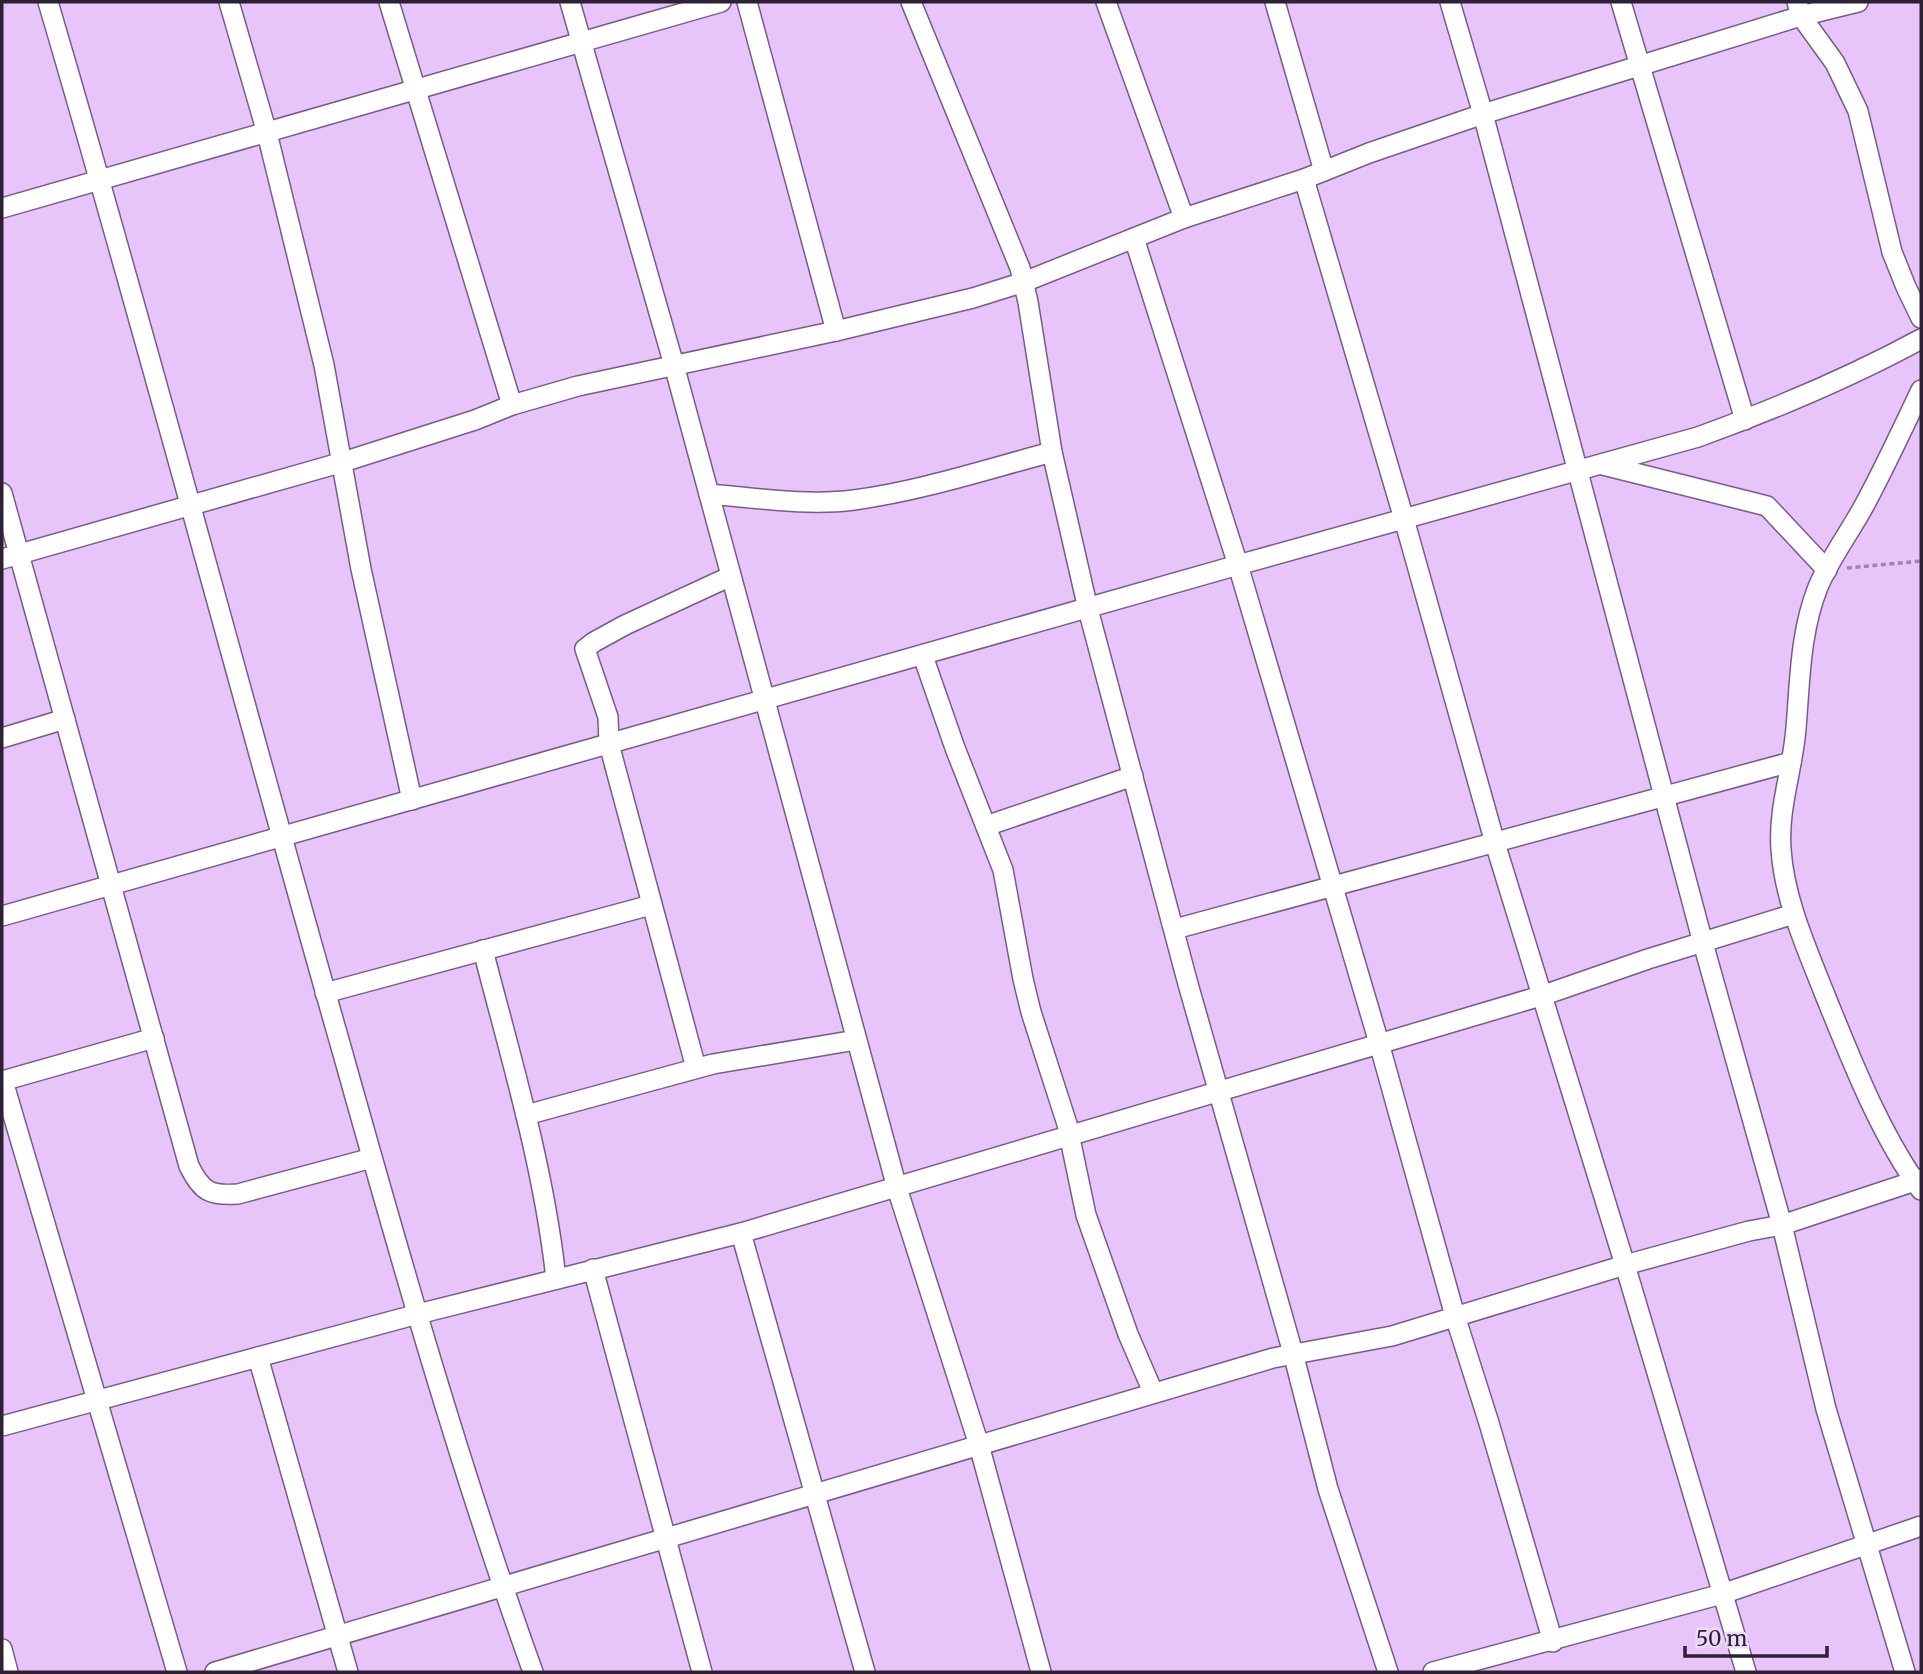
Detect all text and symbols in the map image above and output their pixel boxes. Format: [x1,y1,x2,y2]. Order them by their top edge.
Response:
scale bar [1685,1614,1827,1658]
text: 50 m [1696,1625,1747,1652]

